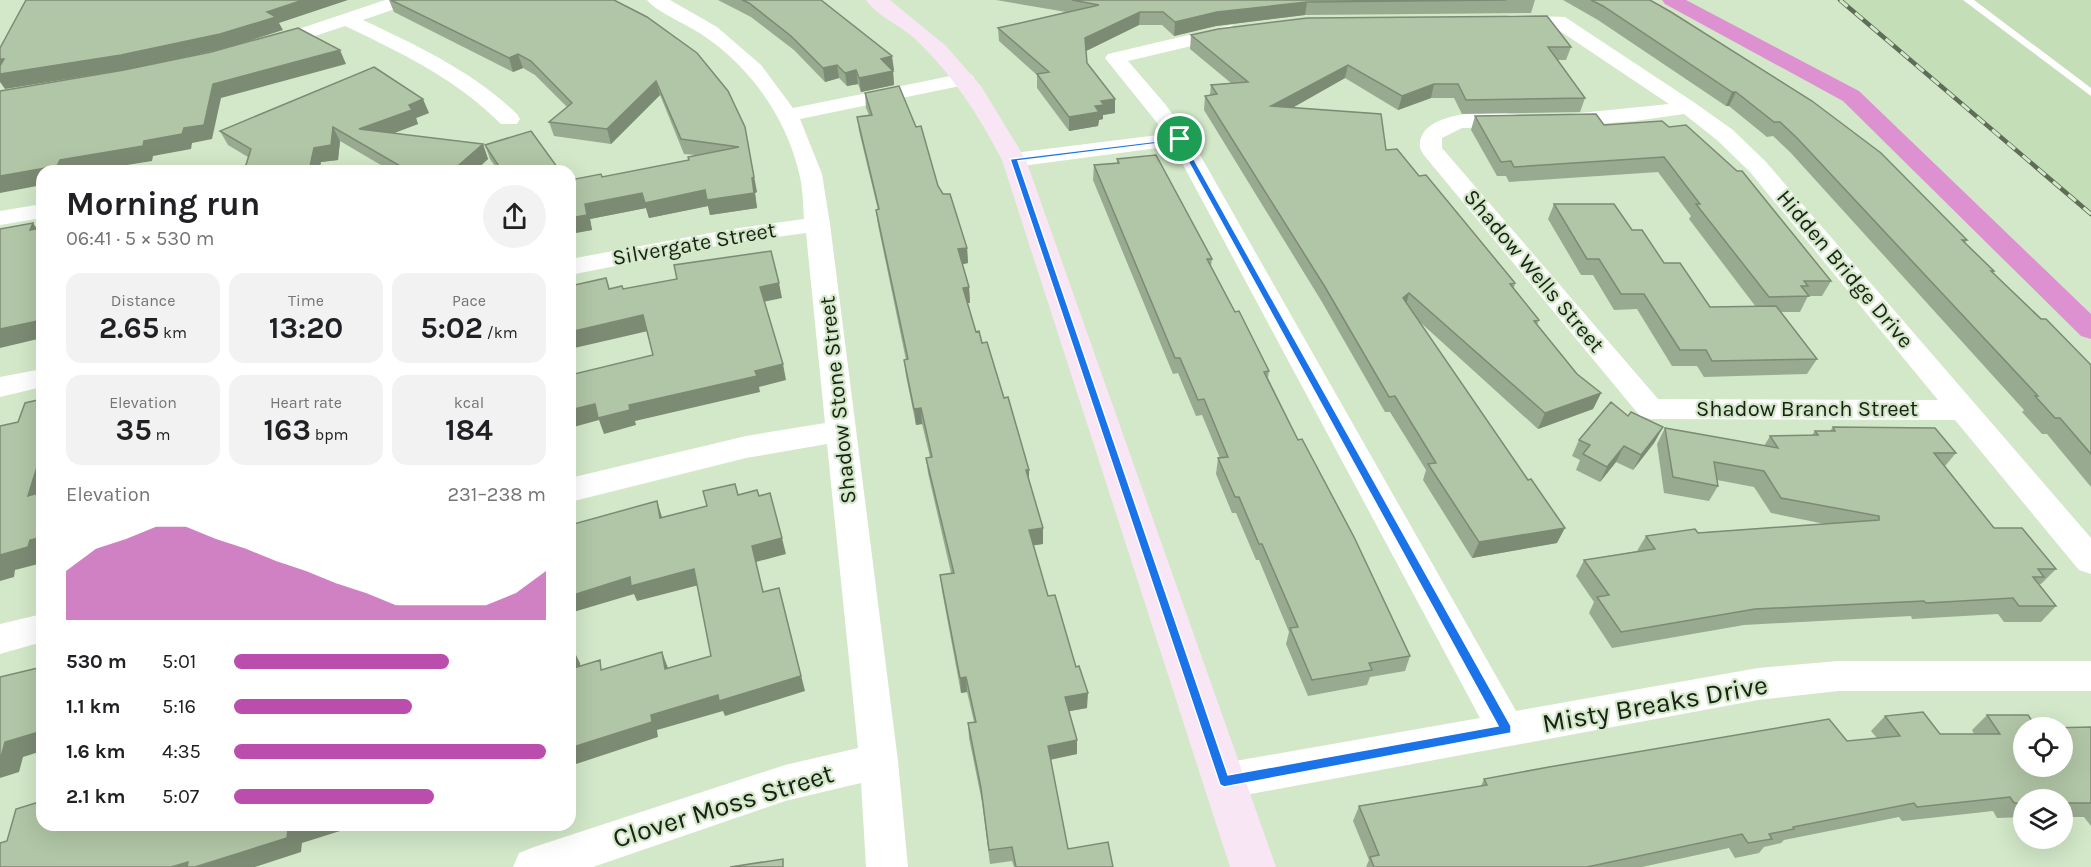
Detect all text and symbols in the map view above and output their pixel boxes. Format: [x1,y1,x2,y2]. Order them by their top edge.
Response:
pin [1154,113,1205,164]
icon: arrive [1163,122,1196,155]
street label: Shadow Wells Street [1458,184,1610,358]
text: Morning run [66,185,260,223]
button: share [483,185,546,248]
street label: Hidden Bridge Drive [1771,185,1919,353]
street label: Silvergate Street [610,217,778,271]
text: 06:41 · 5 × 530 m [66,227,215,250]
text: Distance [111,291,175,310]
text: Time [288,291,324,310]
text: Pace [452,291,486,310]
street label: Shadow Stone Street [814,295,862,505]
text: 2.65 [99,310,159,346]
text: 13:20 [269,310,343,346]
text: 5:02 [420,310,483,346]
text: km [159,323,187,342]
text: /km [483,323,518,342]
text: Elevation [109,393,177,412]
text: Heart rate [270,393,342,412]
text: kcal [454,393,484,412]
street label: Shadow Branch Street [1696,396,1918,422]
text: 35 [116,412,152,448]
text: 163 [263,412,311,448]
text: 184 [445,412,493,448]
text: m [152,425,170,444]
text: bpm [311,425,349,444]
text: Elevation [66,483,151,506]
text: 231–238 m [447,483,546,506]
text: 530 m [66,650,127,673]
text: 5:01 [162,650,196,673]
street label: Misty Breaks Drive [1540,668,1770,740]
text: 1.1 km [66,695,120,718]
text: 5:16 [162,695,196,718]
map controls [2013,717,2073,849]
button: locate [2013,717,2073,777]
text: 1.6 km [66,740,125,763]
text: 4:35 [162,740,201,763]
street label: Clover Moss Street [609,757,837,855]
text: 2.1 km [66,785,125,808]
text: 5:07 [162,785,199,808]
button: layers [2013,789,2073,849]

